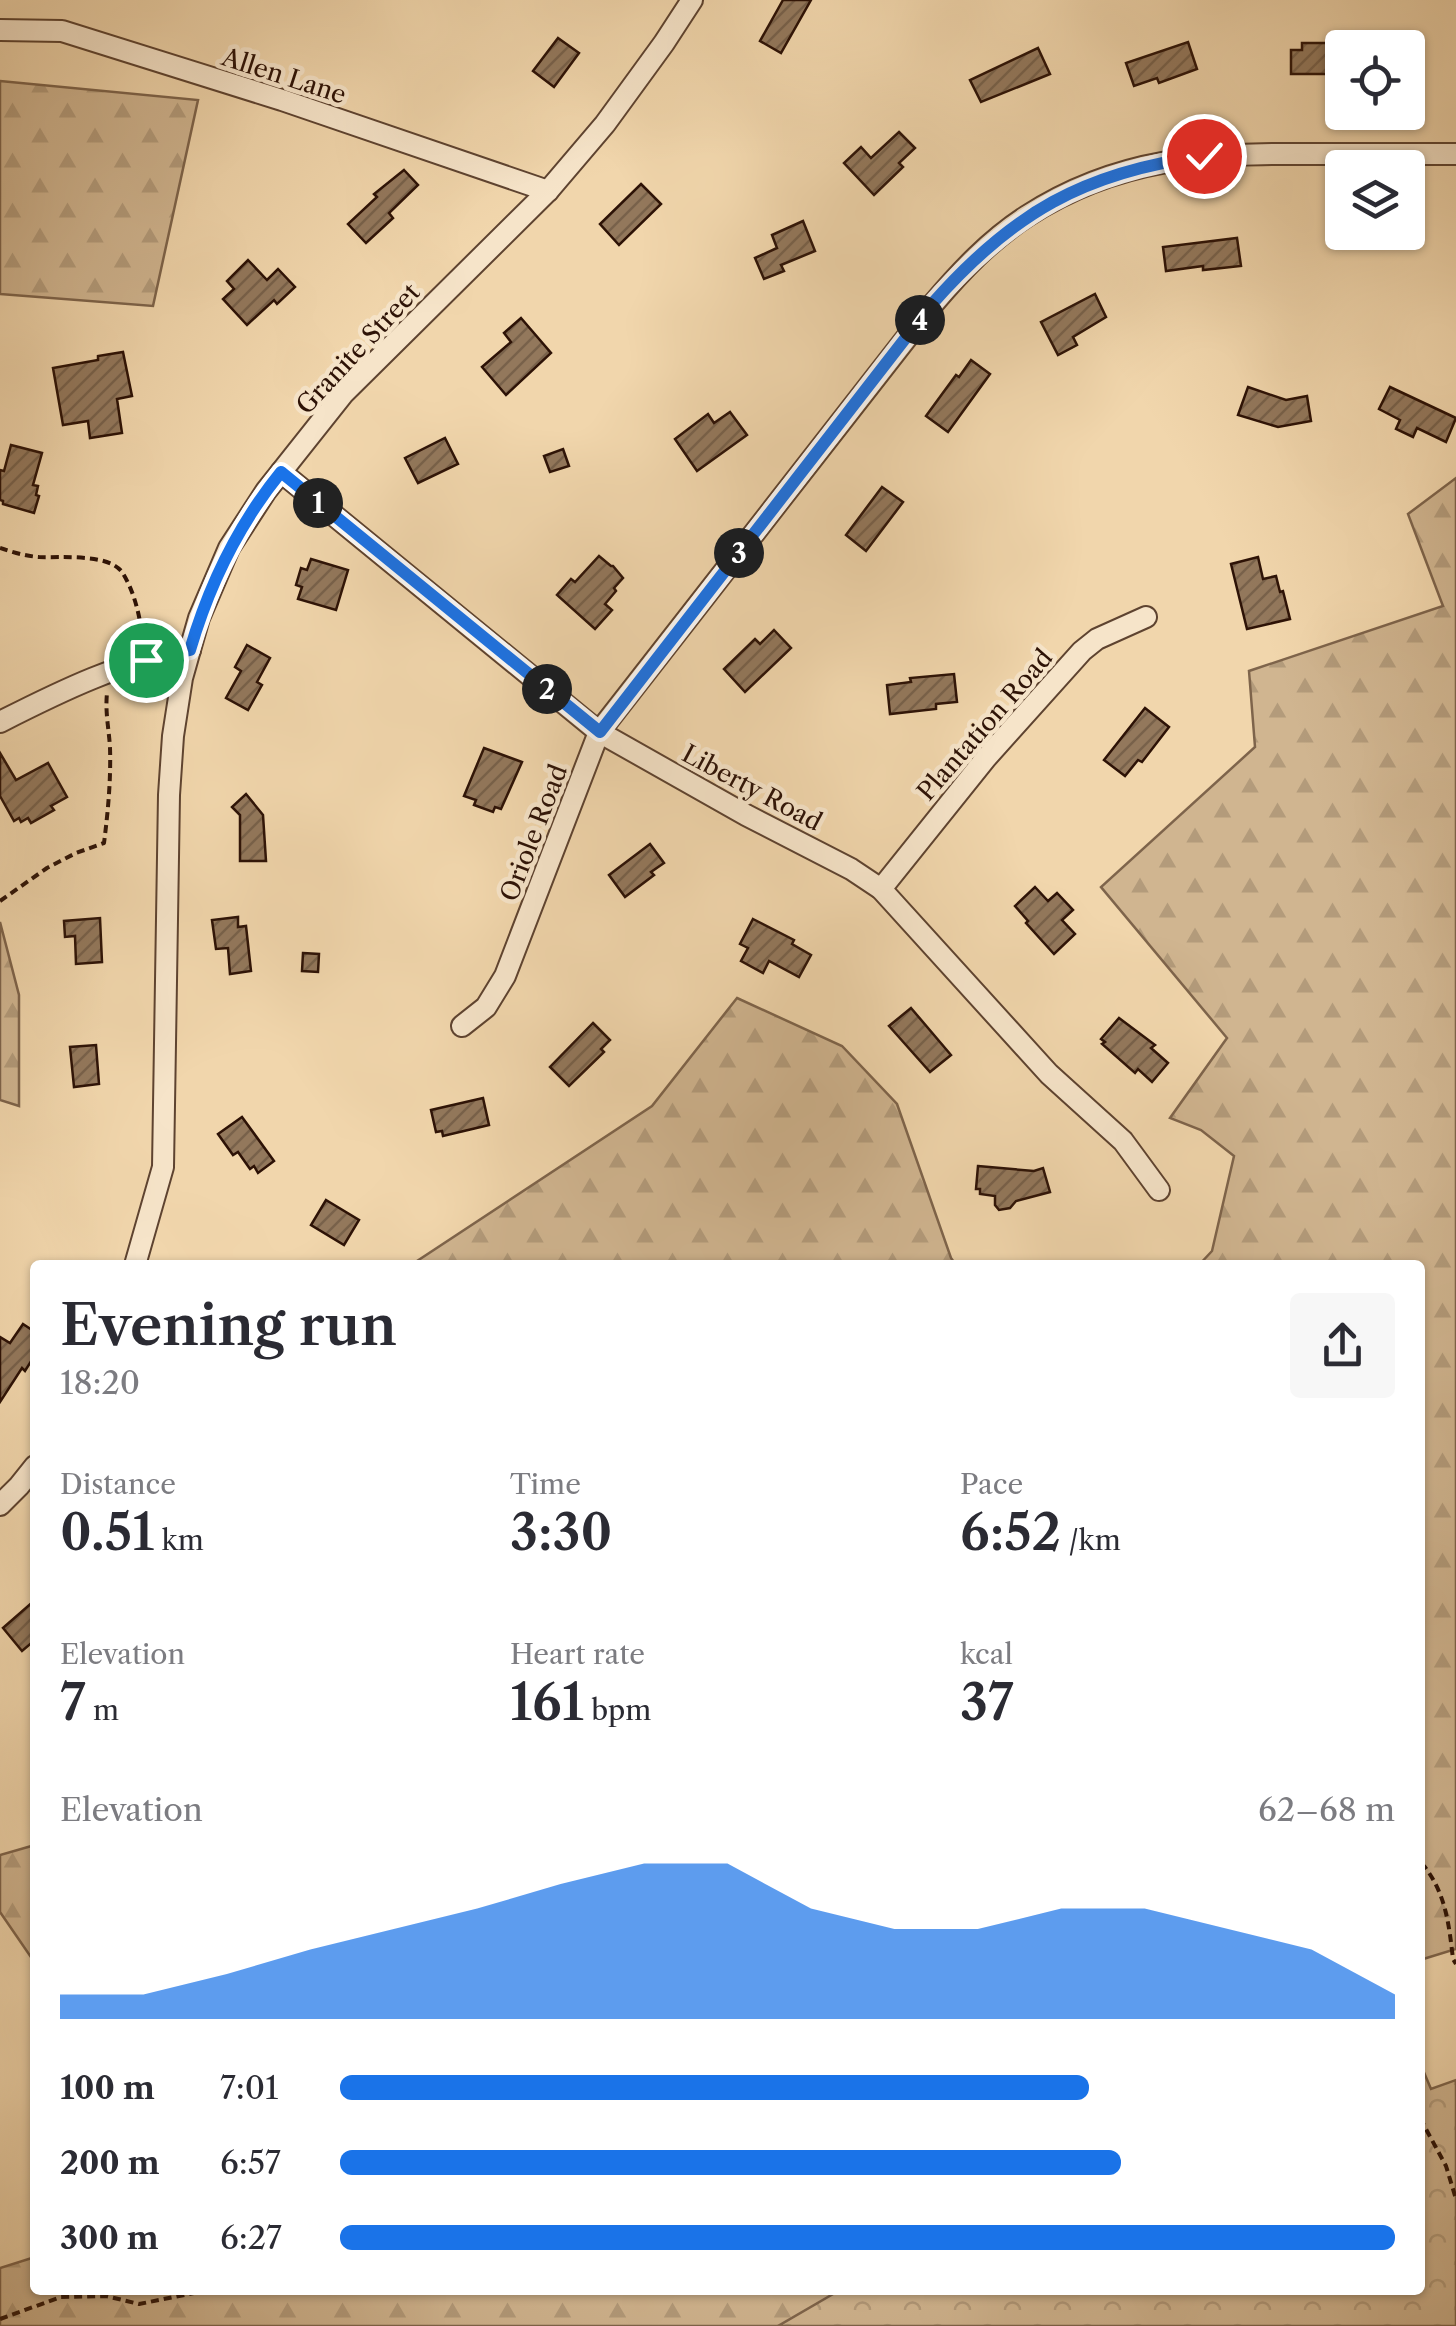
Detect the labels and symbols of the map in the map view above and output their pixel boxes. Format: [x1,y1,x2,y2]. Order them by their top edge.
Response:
street label: Allen Lane [217,41,350,111]
pin [1162,114,1247,199]
street label: Granite Street [290,277,427,421]
pin: 4 [895,295,945,345]
pin: 1 [293,478,343,528]
pin: 3 [714,528,764,578]
pin [104,618,189,703]
street label: Plantation Road [911,643,1059,807]
pin: 2 [522,664,572,714]
street label: Liberty Road [677,738,827,838]
street label: Oriole Road [494,760,574,906]

